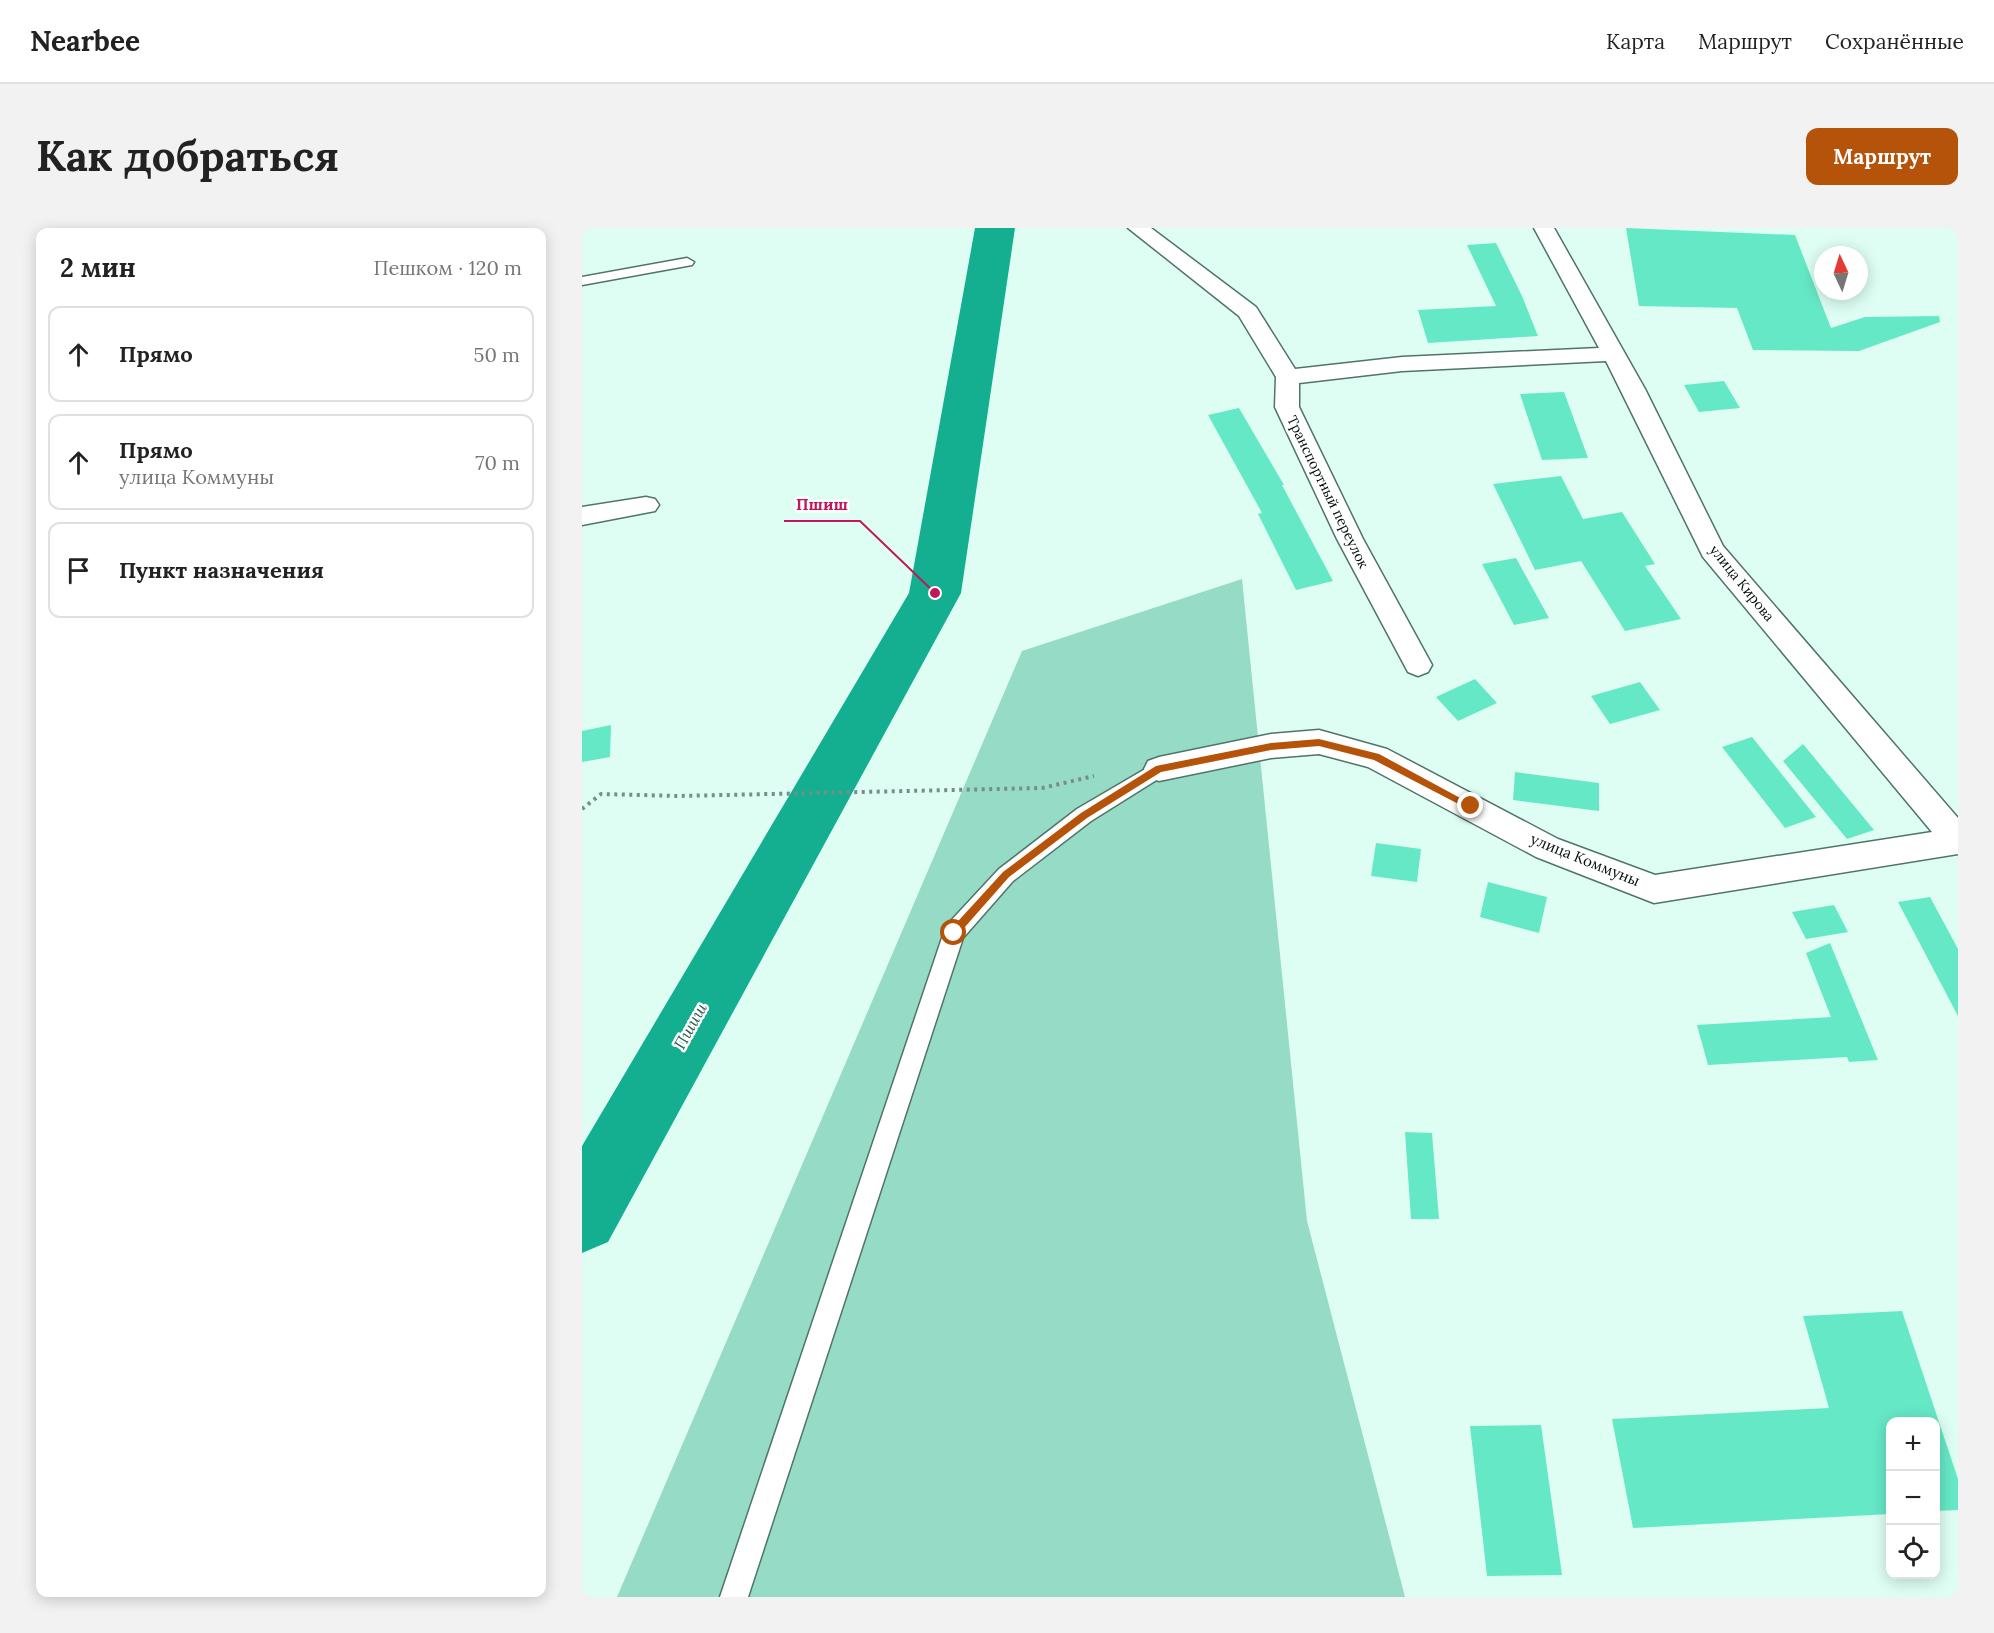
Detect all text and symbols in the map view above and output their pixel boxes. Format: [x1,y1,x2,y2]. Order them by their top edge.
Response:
text: Nearbee [30,23,140,59]
text: Карта [1606,28,1665,55]
text: Маршрут [1698,28,1792,55]
text: Сохранённые [1825,28,1964,55]
button: Маршрут [1806,128,1958,185]
text: Как добраться [36,129,339,183]
north arrow [1814,246,1868,300]
text: 2 мин [60,251,136,284]
text: Пешком · 120 m [374,255,522,280]
icon: ahead [62,338,95,371]
text: Прямо [119,340,193,368]
text: 50 m [474,342,520,367]
street label: Транспортный переулок [1283,413,1373,572]
text: Прямо [119,436,193,464]
icon: ahead [62,446,95,479]
text: 70 m [475,450,520,475]
text: улица Коммуны [119,464,274,489]
callout: Пшиш [784,487,860,521]
text: Пшиш [796,494,848,514]
street label: улица Кирова [1706,541,1778,625]
icon: arrive [62,554,95,587]
text: Пункт назначения [119,556,324,584]
route end [1457,792,1483,818]
street label: улица Коммуны [1528,829,1643,890]
route start [940,919,966,945]
water label: Пшиш [669,999,711,1053]
map controls [1886,1417,1940,1579]
button: + [1886,1417,1940,1471]
button: − [1886,1471,1940,1525]
button: locate [1886,1525,1940,1579]

